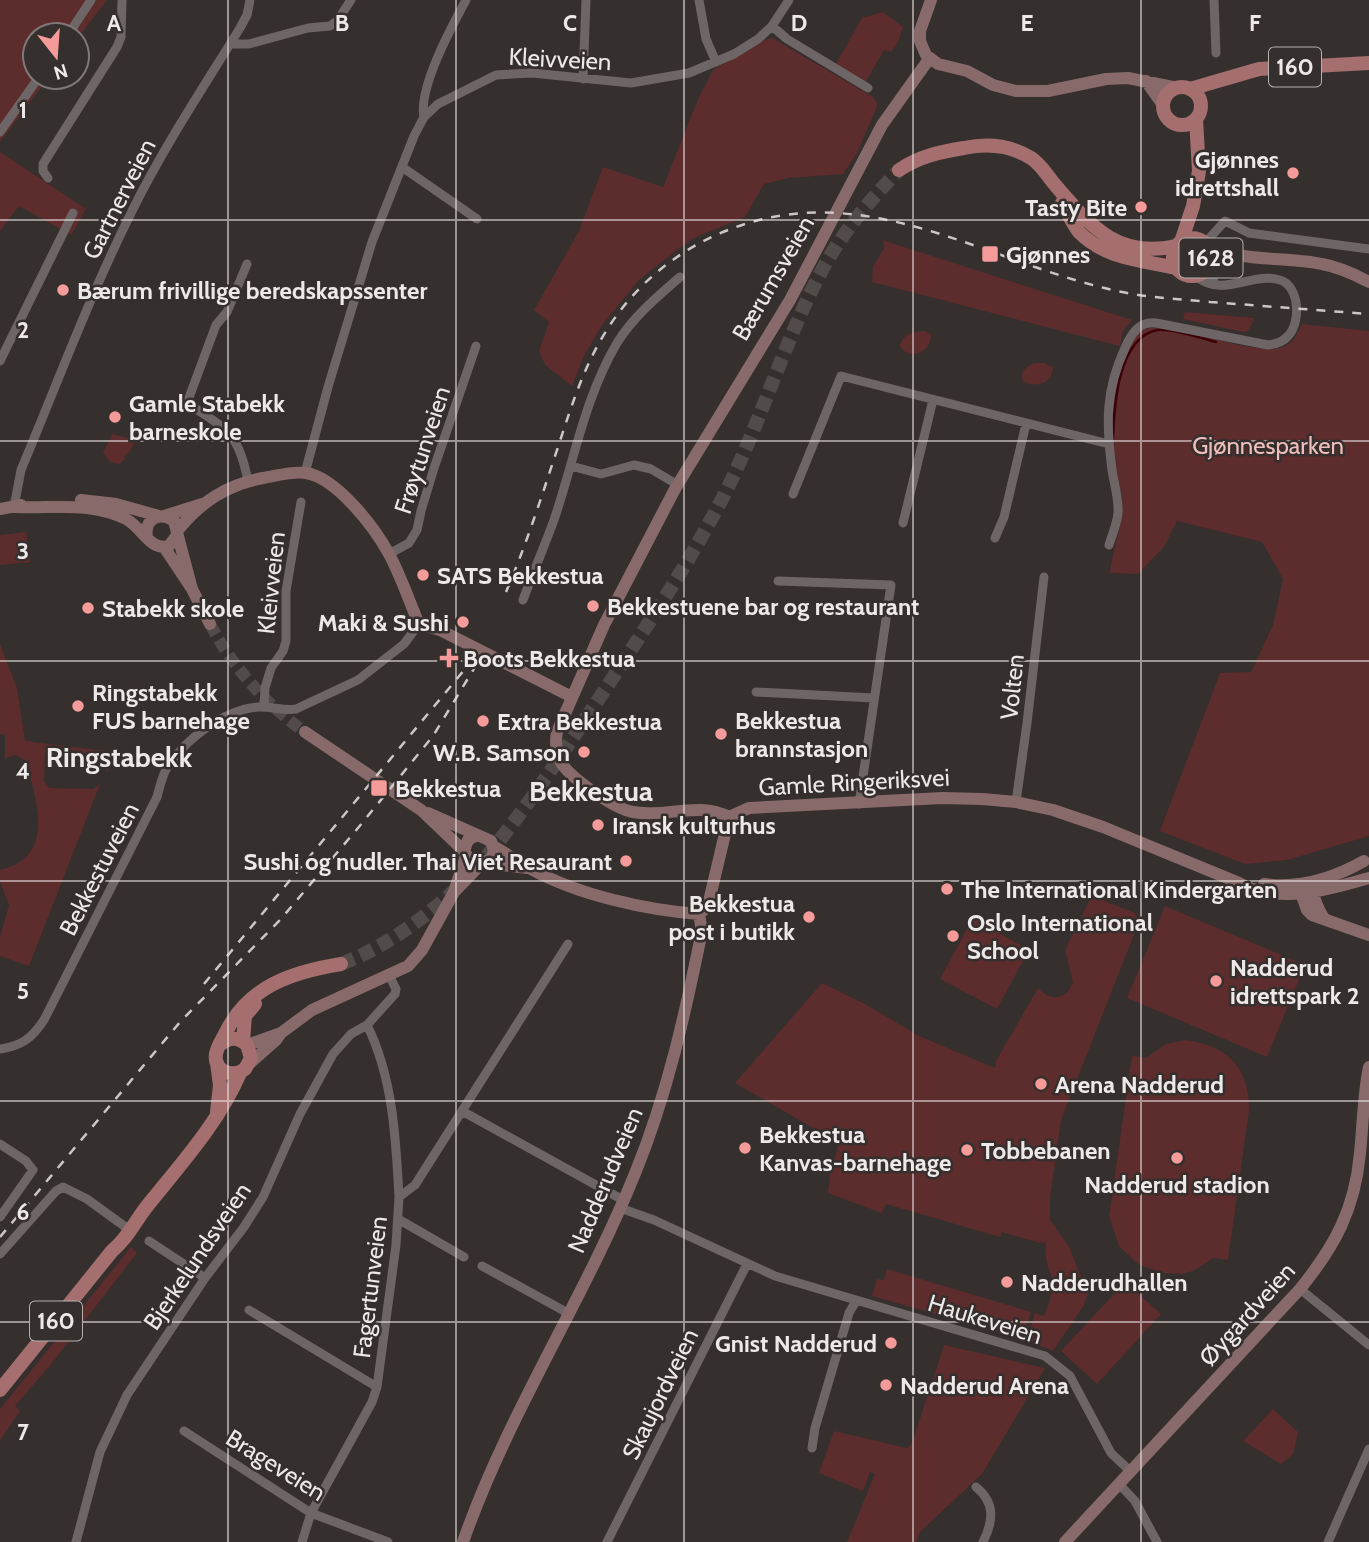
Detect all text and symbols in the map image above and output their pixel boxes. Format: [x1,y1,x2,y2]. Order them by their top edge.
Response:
text: A [107,9,122,37]
text: B [335,9,349,37]
text: C [563,9,577,37]
text: D [791,9,807,37]
text: E [1020,9,1034,37]
text: F [1249,9,1261,37]
north arrow [21,21,91,91]
street label: Kleivveien [508,42,612,76]
road number: 160 [1269,48,1321,86]
text: N [51,59,71,85]
text: 1 [19,96,27,124]
street label: Gartnerveien [76,134,162,264]
place label: Gjønnes idrettshall [1175,145,1279,202]
marker: Gjønnes idrettshall [1285,165,1301,181]
place label: Tasty Bite [1025,193,1127,222]
marker: Tasty Bite [1133,199,1149,215]
street label: Bærumsveien [726,211,820,345]
road number: 1628 [1180,238,1242,278]
place label: Gjønnes [1006,240,1090,269]
marker: Gjønnes [980,244,1000,264]
place label: Bærum frivillige beredskapssenter [77,276,427,305]
marker: Bærum frivillige beredskapssenter [55,282,71,298]
text: 2 [17,316,29,344]
street label: Frøytunveien [388,383,456,517]
place label: Gamle Stabekk barneskole [129,389,285,446]
marker: Gamle Stabekk barneskole [107,409,123,425]
park label: Gjønnesparken [1192,431,1344,460]
street label: Kleivveien [251,530,291,636]
text: 3 [17,537,29,565]
place label: SATS Bekkestua [437,561,603,590]
marker: SATS Bekkestua [415,567,431,583]
place label: Bekkestuene bar og restaurant [607,592,919,621]
place label: Stabekk skole [102,594,244,623]
marker: Bekkestuene bar og restaurant [585,598,601,614]
marker: Stabekk skole [80,600,96,616]
place label: Maki & Sushi [318,608,449,637]
marker: Maki & Sushi [455,614,471,630]
place label: Boots Bekkestua [463,644,635,673]
marker: Boots Bekkestua [441,650,457,666]
street label: Volten [994,653,1030,721]
place label: Ringstabekk FUS barnehage [92,678,250,735]
marker: Ringstabekk FUS barnehage [70,698,86,714]
place label: Bekkestua brannstasjon [735,706,868,763]
place label: Extra Bekkestua [497,707,662,736]
marker: Extra Bekkestua [475,713,491,729]
marker: Bekkestua brannstasjon [713,726,729,742]
place label: W.B. Samson [433,738,570,767]
district label: Ringstabekk [46,740,193,774]
marker: W.B. Samson [576,744,592,760]
text: 4 [16,757,30,785]
street label: Gamle Ringeriksvei [758,763,950,801]
place label: Bekkestua [395,774,501,803]
district label: Bekkestua [529,774,653,808]
marker: Bekkestua [369,778,389,798]
street label: Bekkestuveien [53,798,145,940]
place label: Iransk kulturhus [612,811,776,840]
marker: Iransk kulturhus [590,817,606,833]
place label: Sushi og nudler. Thai Viet Resaurant [243,847,612,876]
marker: Sushi og nudler. Thai Viet Resaurant [618,853,634,869]
place label: The International Kindergarten [961,875,1277,904]
marker: The International Kindergarten [939,881,955,897]
place label: Bekkestua post i butikk [668,889,795,946]
place label: Oslo International School [967,908,1153,965]
marker: Bekkestua post i butikk [801,909,817,925]
marker: Oslo International School [945,928,961,944]
place label: Nadderud idrettspark 2 [1230,953,1360,1010]
marker: Nadderud idrettspark 2 [1208,973,1224,989]
text: 5 [17,977,29,1005]
place label: Arena Nadderud [1055,1070,1224,1099]
marker: Arena Nadderud [1033,1076,1049,1092]
street label: Nadderudveien [561,1103,649,1257]
place label: Bekkestua Kanvas-barnehage [759,1120,951,1177]
place label: Tobbebanen [981,1136,1111,1165]
marker: Bekkestua Kanvas-barnehage [737,1140,753,1156]
marker: Tobbebanen [959,1142,975,1158]
marker: Nadderud stadion [1169,1150,1185,1166]
place label: Nadderud stadion [1084,1170,1270,1199]
street label: Bjerkelundsveien [137,1177,257,1335]
text: 6 [17,1198,29,1226]
street label: Fagertunveien [347,1214,393,1360]
street label: Øygardveien [1193,1256,1301,1372]
place label: Nadderudhallen [1021,1268,1188,1297]
marker: Nadderudhallen [999,1274,1015,1290]
street label: Haukeveien [924,1288,1046,1350]
road number: 160 [30,1302,82,1340]
street label: Skaujordveien [616,1324,704,1464]
place label: Gnist Nadderud [715,1329,877,1358]
marker: Gnist Nadderud [883,1335,899,1351]
place label: Nadderud Arena [900,1371,1069,1400]
marker: Nadderud Arena [878,1377,894,1393]
text: 7 [17,1418,29,1446]
street label: Brageveien [221,1423,331,1507]

